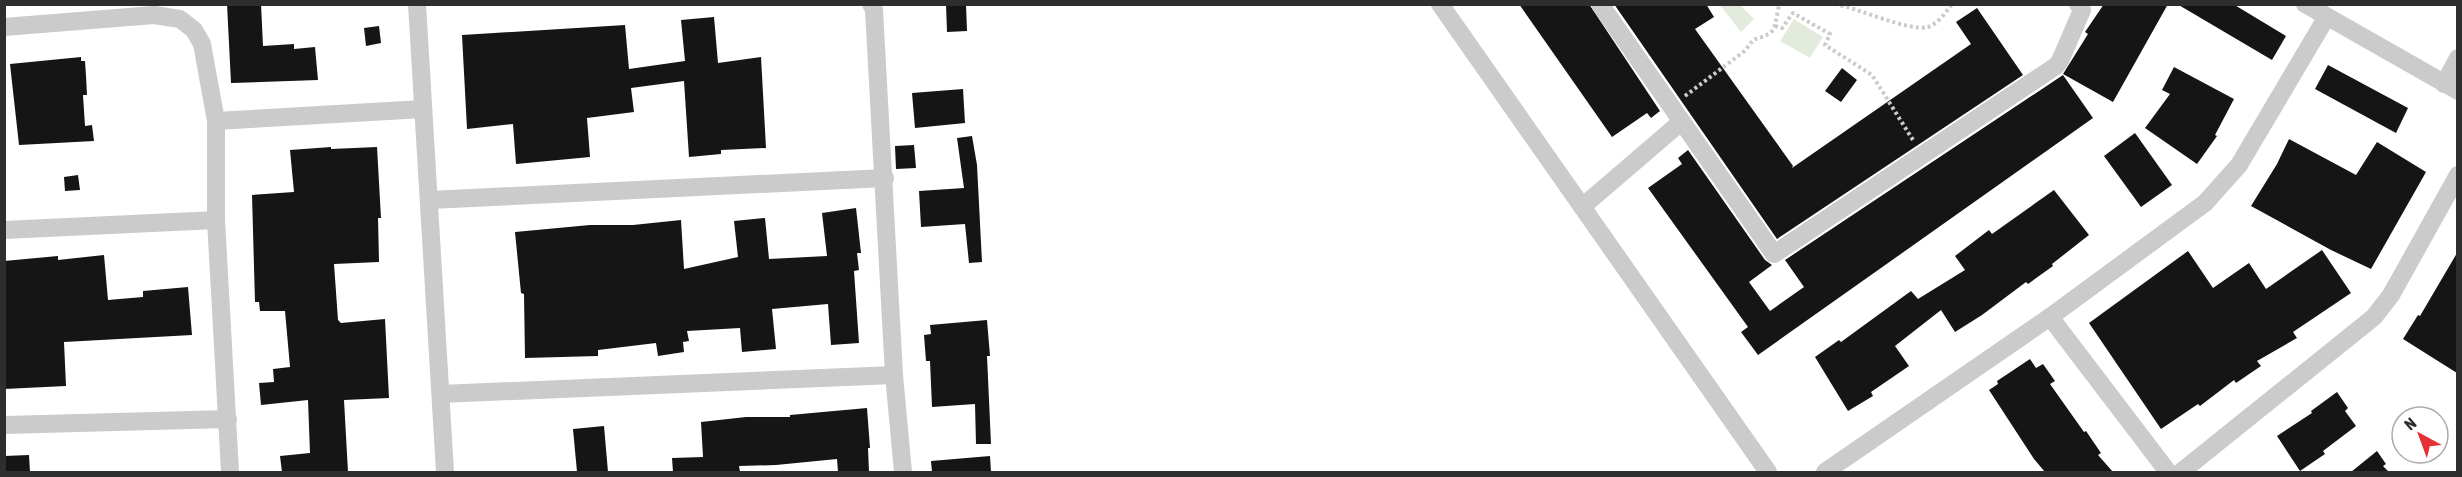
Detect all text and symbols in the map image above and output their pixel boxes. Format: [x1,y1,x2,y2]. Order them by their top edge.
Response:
north arrow [2390,405,2450,465]
text: N [2401,414,2420,434]

